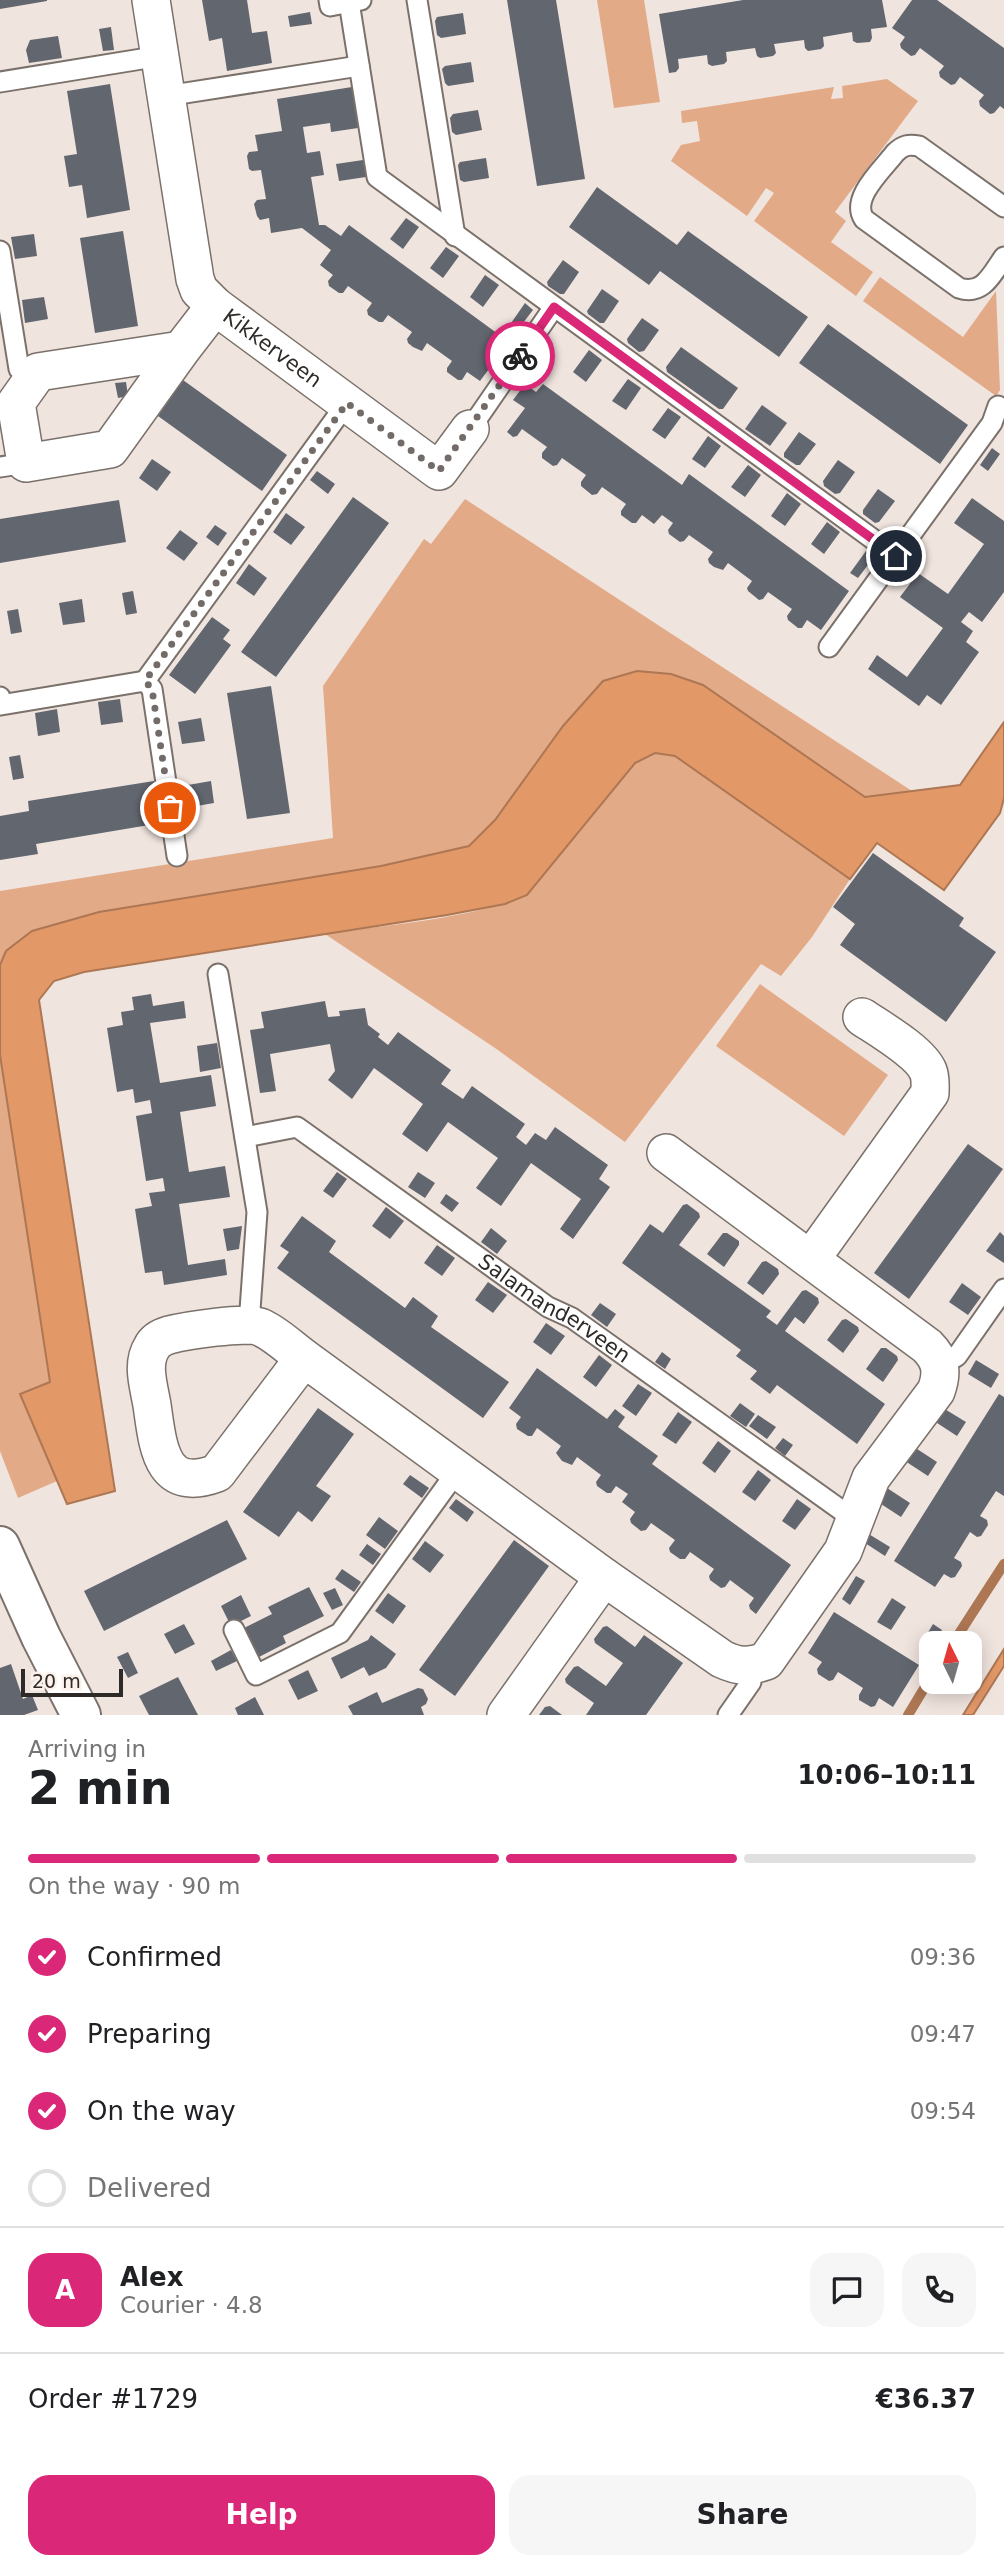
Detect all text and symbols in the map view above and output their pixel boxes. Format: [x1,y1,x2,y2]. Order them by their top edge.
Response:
street label: Kikkerveen [218,304,326,392]
courier [485,321,555,391]
icon: bike [501,337,539,375]
pin [866,526,926,586]
icon: home [877,537,915,575]
pin [140,778,200,838]
icon: bag [151,789,189,827]
street label: Salamanderveen [474,1249,635,1368]
north arrow [919,1631,982,1694]
map controls [919,1631,982,1694]
scale bar [21,1666,122,1698]
text: 20 m [32,1670,81,1692]
text: Arriving in [28,1736,146,1762]
text: 10:06–10:11 [797,1760,976,1790]
text: 2 min [28,1761,172,1815]
text: On the way · 90 m [28,1873,240,1899]
icon: check [28,1938,66,1976]
text: Confirmed [87,1942,222,1972]
text: 09:36 [910,1944,976,1970]
icon: check [28,2015,66,2053]
text: Preparing [87,2019,212,2049]
text: 09:47 [910,2021,976,2047]
icon: check [28,2092,66,2130]
text: On the way [87,2096,236,2126]
text: 09:54 [910,2098,976,2124]
text: Delivered [87,2173,211,2203]
button: chat [810,2253,884,2327]
button: phone [902,2253,976,2327]
text: Alex [120,2262,183,2292]
text: A [55,2275,75,2305]
text: Courier · 4.8 [120,2292,263,2318]
text: Order #1729 [28,2384,198,2414]
text: €36.37 [876,2384,976,2414]
button: Help [28,2475,495,2555]
button: Share [509,2475,976,2555]

